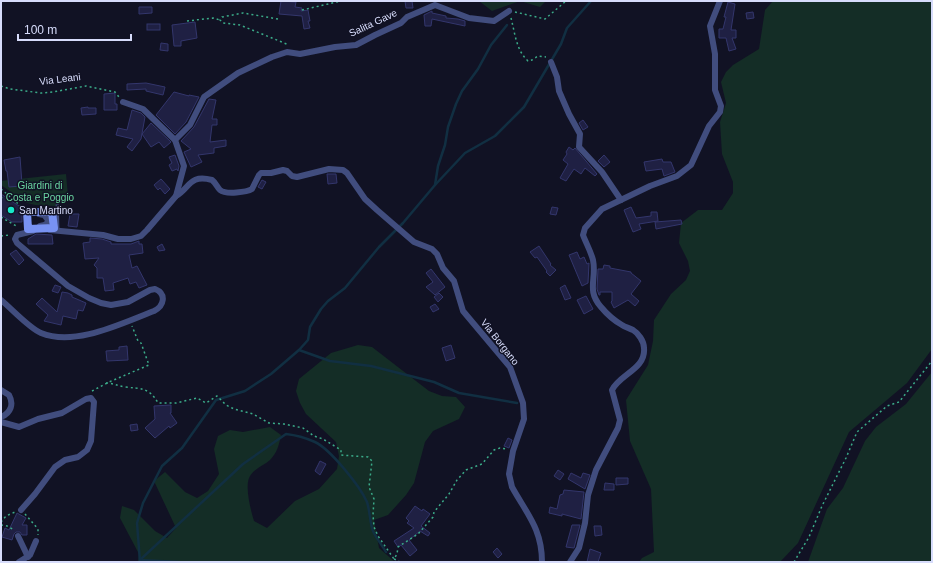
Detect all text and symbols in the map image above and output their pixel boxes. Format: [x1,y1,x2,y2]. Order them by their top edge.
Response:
street label: Salita Gave [347,7,399,39]
scale bar [18,16,131,42]
text: 100 m [24,23,57,37]
street label: Via Leani [39,71,81,87]
park label: Giardini di Costa e Poggio [6,180,75,203]
marker: San Martino [6,205,16,215]
place label: San Martino [19,205,73,216]
street label: Via Borgano [479,317,521,367]

